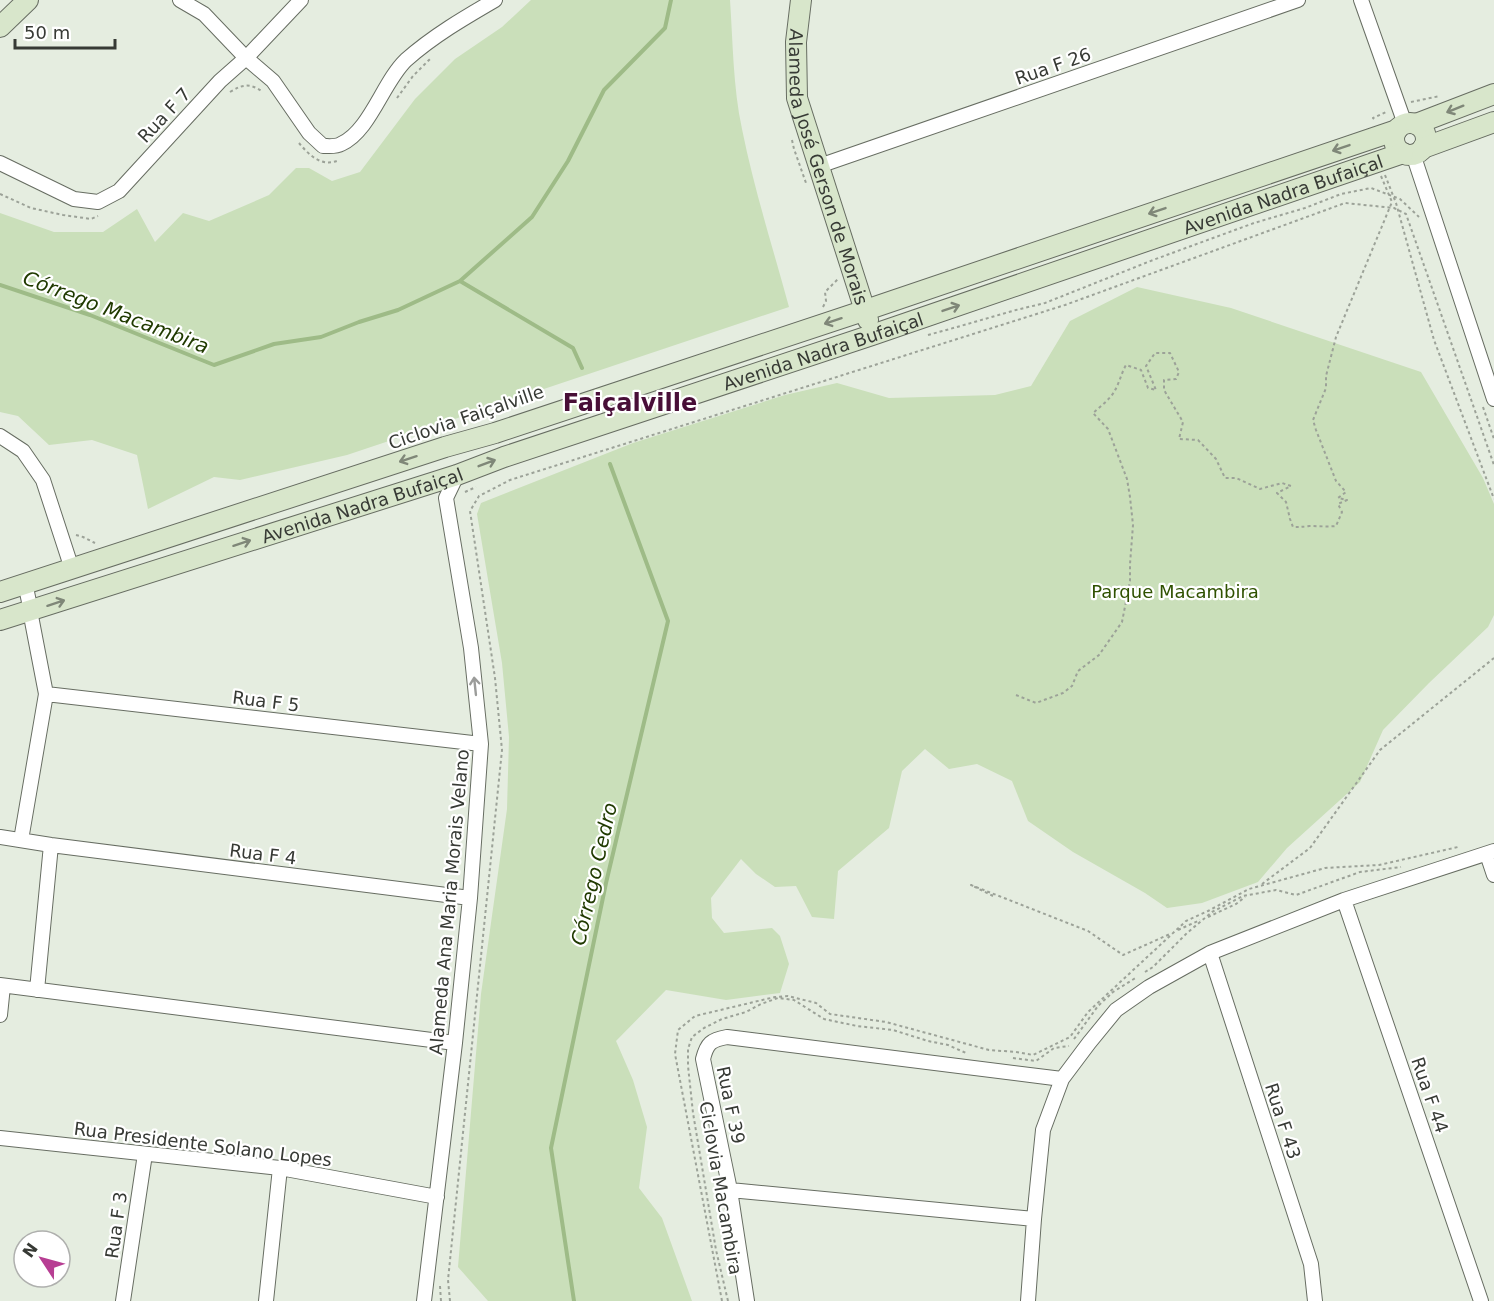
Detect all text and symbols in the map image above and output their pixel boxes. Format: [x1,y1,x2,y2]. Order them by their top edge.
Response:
scale bar [15,12,116,50]
text: 50 m [24,22,70,43]
street label: Alameda José Gerson de Morais [785,28,873,307]
street label: Rua F 26 [1012,43,1094,89]
street label: Rua F 7 [133,83,195,147]
one-way arrow [1446,104,1465,115]
one-way arrow [1332,143,1351,154]
street label: Avenida Nadra Bufaiçal [1180,150,1386,238]
one-way arrow [1148,206,1167,217]
water label: Córrego Macambira [20,265,212,359]
one-way arrow [941,302,960,313]
street label: Avenida Nadra Bufaiçal [720,308,926,394]
one-way arrow [824,316,843,327]
street label: Ciclovia Faiçalville [385,380,547,454]
district label: Faiçalville [563,389,697,417]
one-way arrow [399,455,418,466]
one-way arrow [477,457,496,468]
street label: Avenida Nadra Bufaiçal [259,463,466,547]
one-way arrow [232,537,251,548]
park label: Parque Macambira [1091,581,1259,602]
one-way arrow [46,597,65,608]
one-way arrow [469,676,480,696]
street label: Rua F 5 [231,686,301,716]
street label: Alameda Ana Maria Morais Velano [425,748,473,1056]
water label: Córrego Cedro [566,800,622,948]
street label: Rua F 4 [228,839,298,869]
street label: Rua F 44 [1407,1054,1453,1136]
street label: Rua F 39 [713,1064,749,1146]
street label: Rua F 43 [1261,1080,1305,1162]
street label: Ciclovia Macambira [695,1100,747,1276]
street label: Rua Presidente Solano Lopes [73,1118,333,1170]
street label: Rua F 3 [101,1190,131,1260]
north arrow [12,1229,72,1289]
text: N [19,1239,42,1261]

